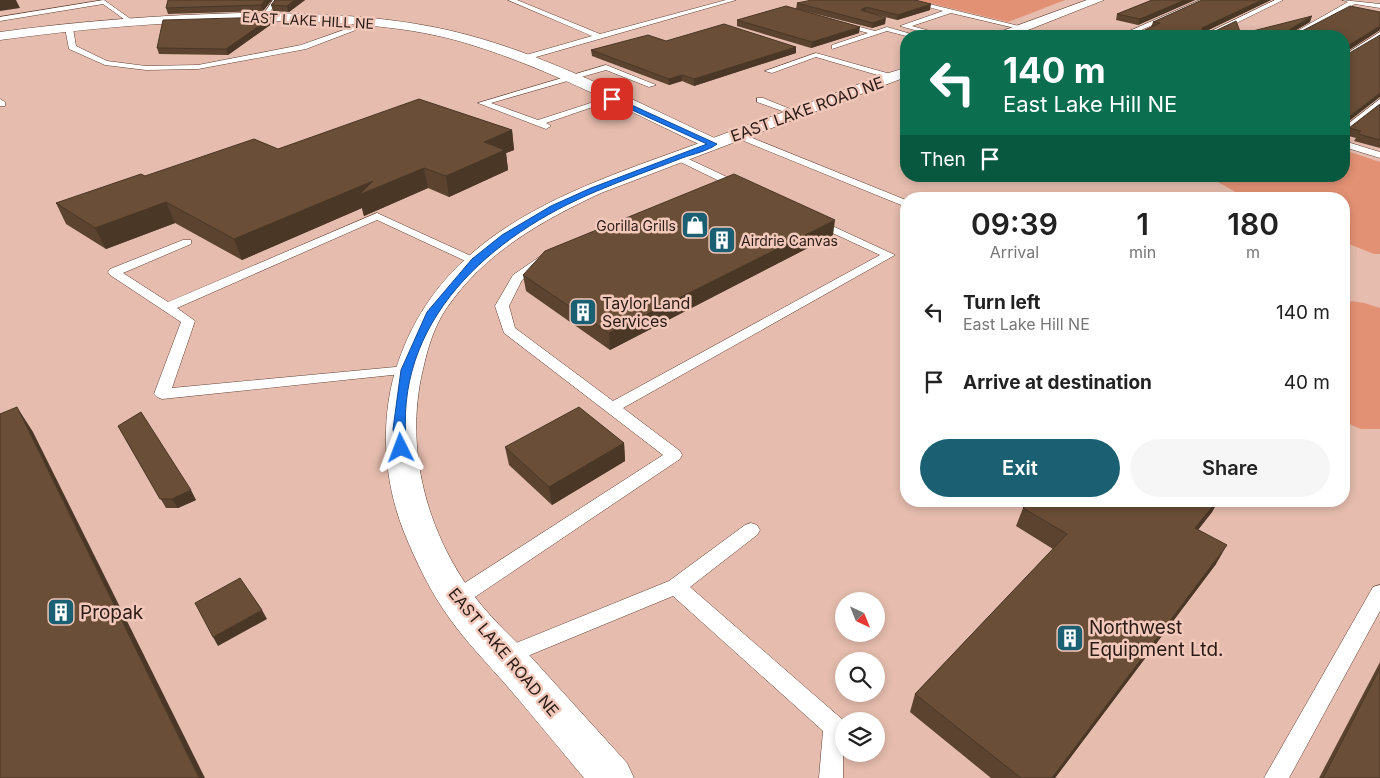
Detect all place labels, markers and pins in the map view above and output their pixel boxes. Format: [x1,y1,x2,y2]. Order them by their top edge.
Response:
pin [591,78,633,120]
shop icon: Gorilla Grills [680,210,710,240]
place label: Gorilla Grills [596,217,676,234]
building icon: Airdrie Canvas [707,225,737,255]
place label: Airdrie Canvas [741,232,838,249]
place label: Taylor Land Services [602,293,690,331]
building icon: Taylor Land Services [568,297,598,327]
building icon: Propak [46,597,76,627]
place label: Propak [80,601,144,624]
place label: Northwest Equipment Ltd. [1089,616,1223,661]
building icon: Northwest Equipment Ltd. [1055,623,1085,653]

